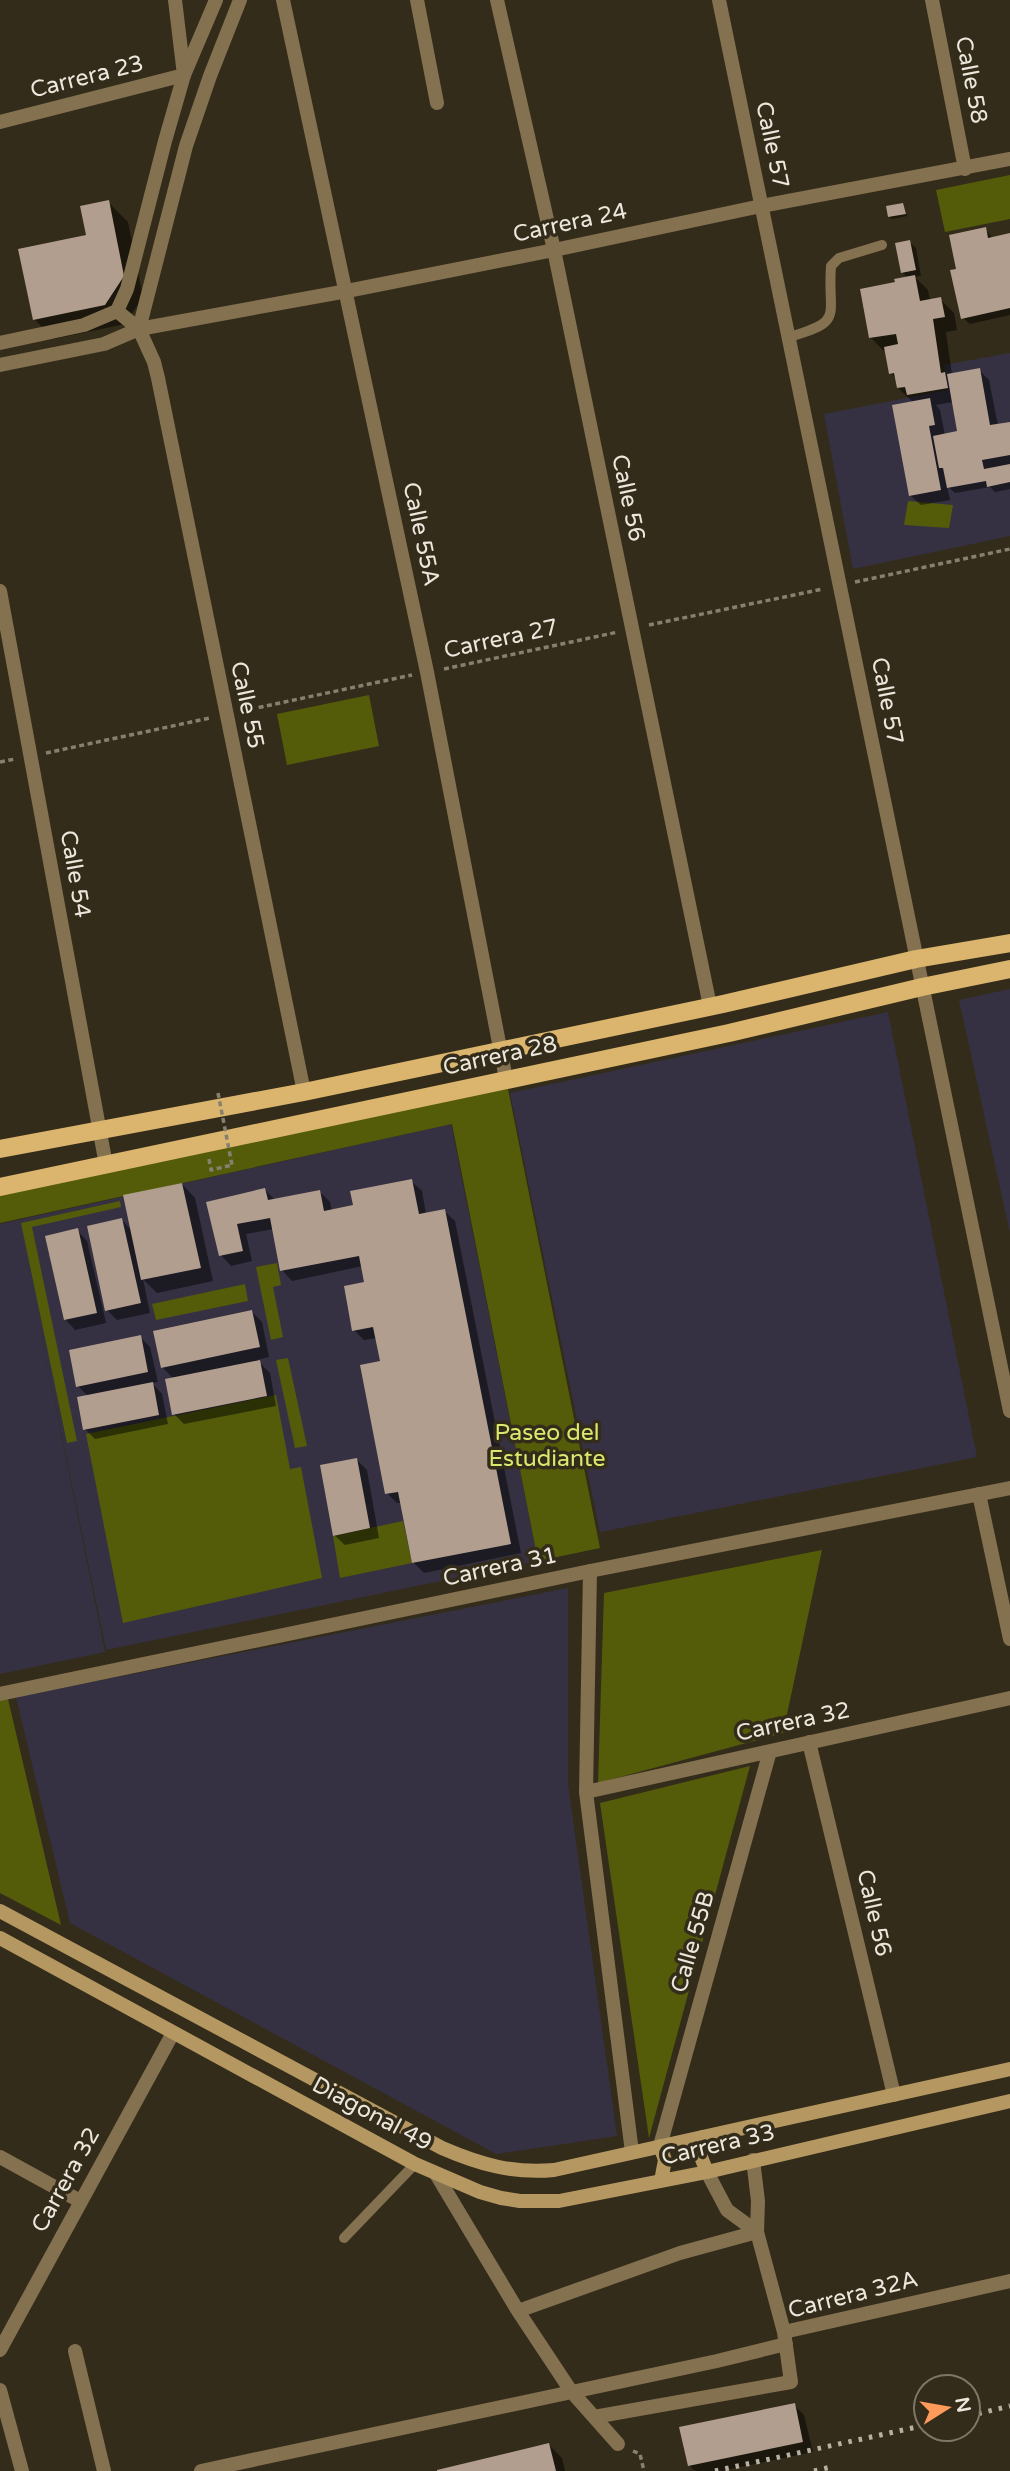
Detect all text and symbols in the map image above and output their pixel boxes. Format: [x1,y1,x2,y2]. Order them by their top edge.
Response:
street label: Calle 58 [949,34,993,126]
street label: Carrera 23 [27,49,147,105]
street label: Calle 57 [749,99,795,191]
street label: Carrera 24 [510,197,630,249]
street label: Calle 56 [605,452,651,544]
street label: Calle 55A [396,480,446,588]
street label: Carrera 27 [441,613,561,665]
street label: Calle 57 [865,655,909,747]
street label: Calle 55 [224,659,270,751]
street label: Calle 54 [54,828,96,920]
street label: Carrera 28 [440,1030,560,1082]
park label: Paseo del Estudiante [489,1419,605,1473]
street label: Carrera 31 [440,1541,560,1593]
street label: Carrera 32 [733,1696,853,1748]
street label: Calle 56 [850,1867,898,1959]
street label: Calle 55B [665,1888,721,1996]
street label: Diagonal 49 [307,2071,437,2157]
street label: Carrera 33 [658,2118,778,2172]
street label: Carrera 32 [26,2123,106,2237]
street label: Carrera 32A [785,2265,921,2325]
north arrow [912,2373,982,2443]
text: N [950,2395,975,2415]

